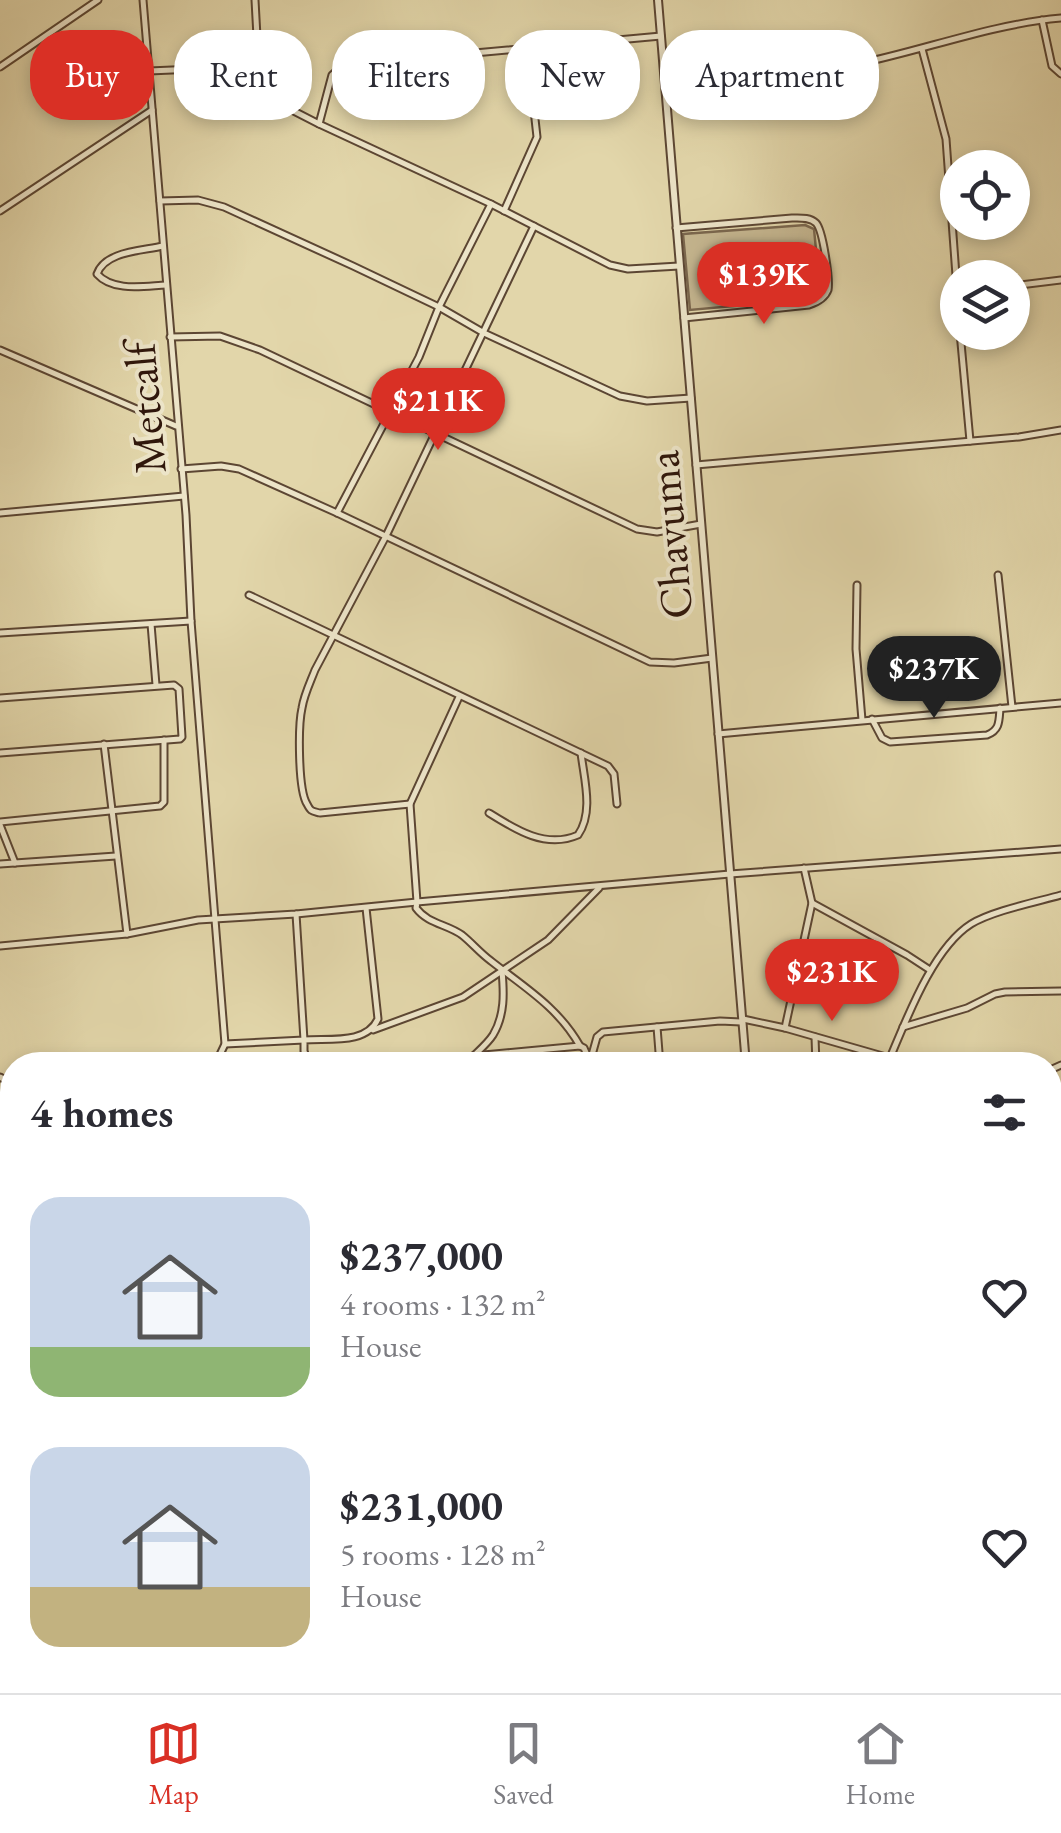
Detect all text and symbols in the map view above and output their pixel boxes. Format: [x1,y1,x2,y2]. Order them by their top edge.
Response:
chip: Buy [30,30,154,120]
chip: Rent [174,30,312,120]
chip: Filters [332,30,485,120]
chip: New [505,30,640,120]
chip: Apartment [660,30,879,120]
map controls [940,150,1030,350]
button: locate [940,150,1030,240]
pin: $139K [694,242,834,327]
text: $139K [719,253,809,295]
button: layers [940,260,1030,350]
street label: Metcalf [109,335,179,476]
pin: $211K [368,368,508,453]
text: $211K [393,379,483,421]
street label: Chavuma [633,448,705,621]
pin: $237K [864,636,1004,721]
text: $237K [889,647,979,689]
pin: $231K [762,939,902,1024]
text: $231K [787,950,877,992]
text: 4 homes [30,1085,173,1140]
icon: filters [977,1085,1032,1140]
text: $237,000 [340,1228,503,1283]
icon: home [110,1237,230,1357]
icon: heart [977,1270,1032,1325]
text: 4 rooms · 132 m² [340,1283,546,1325]
text: House [340,1325,421,1367]
text: $231,000 [340,1478,503,1533]
icon: home [110,1487,230,1607]
icon: heart [977,1520,1032,1575]
text: 5 rooms · 128 m² [340,1533,546,1575]
text: House [340,1575,421,1617]
tab: Map [146,1716,201,1812]
tab: Saved [493,1716,553,1812]
tab: Home [846,1716,915,1812]

